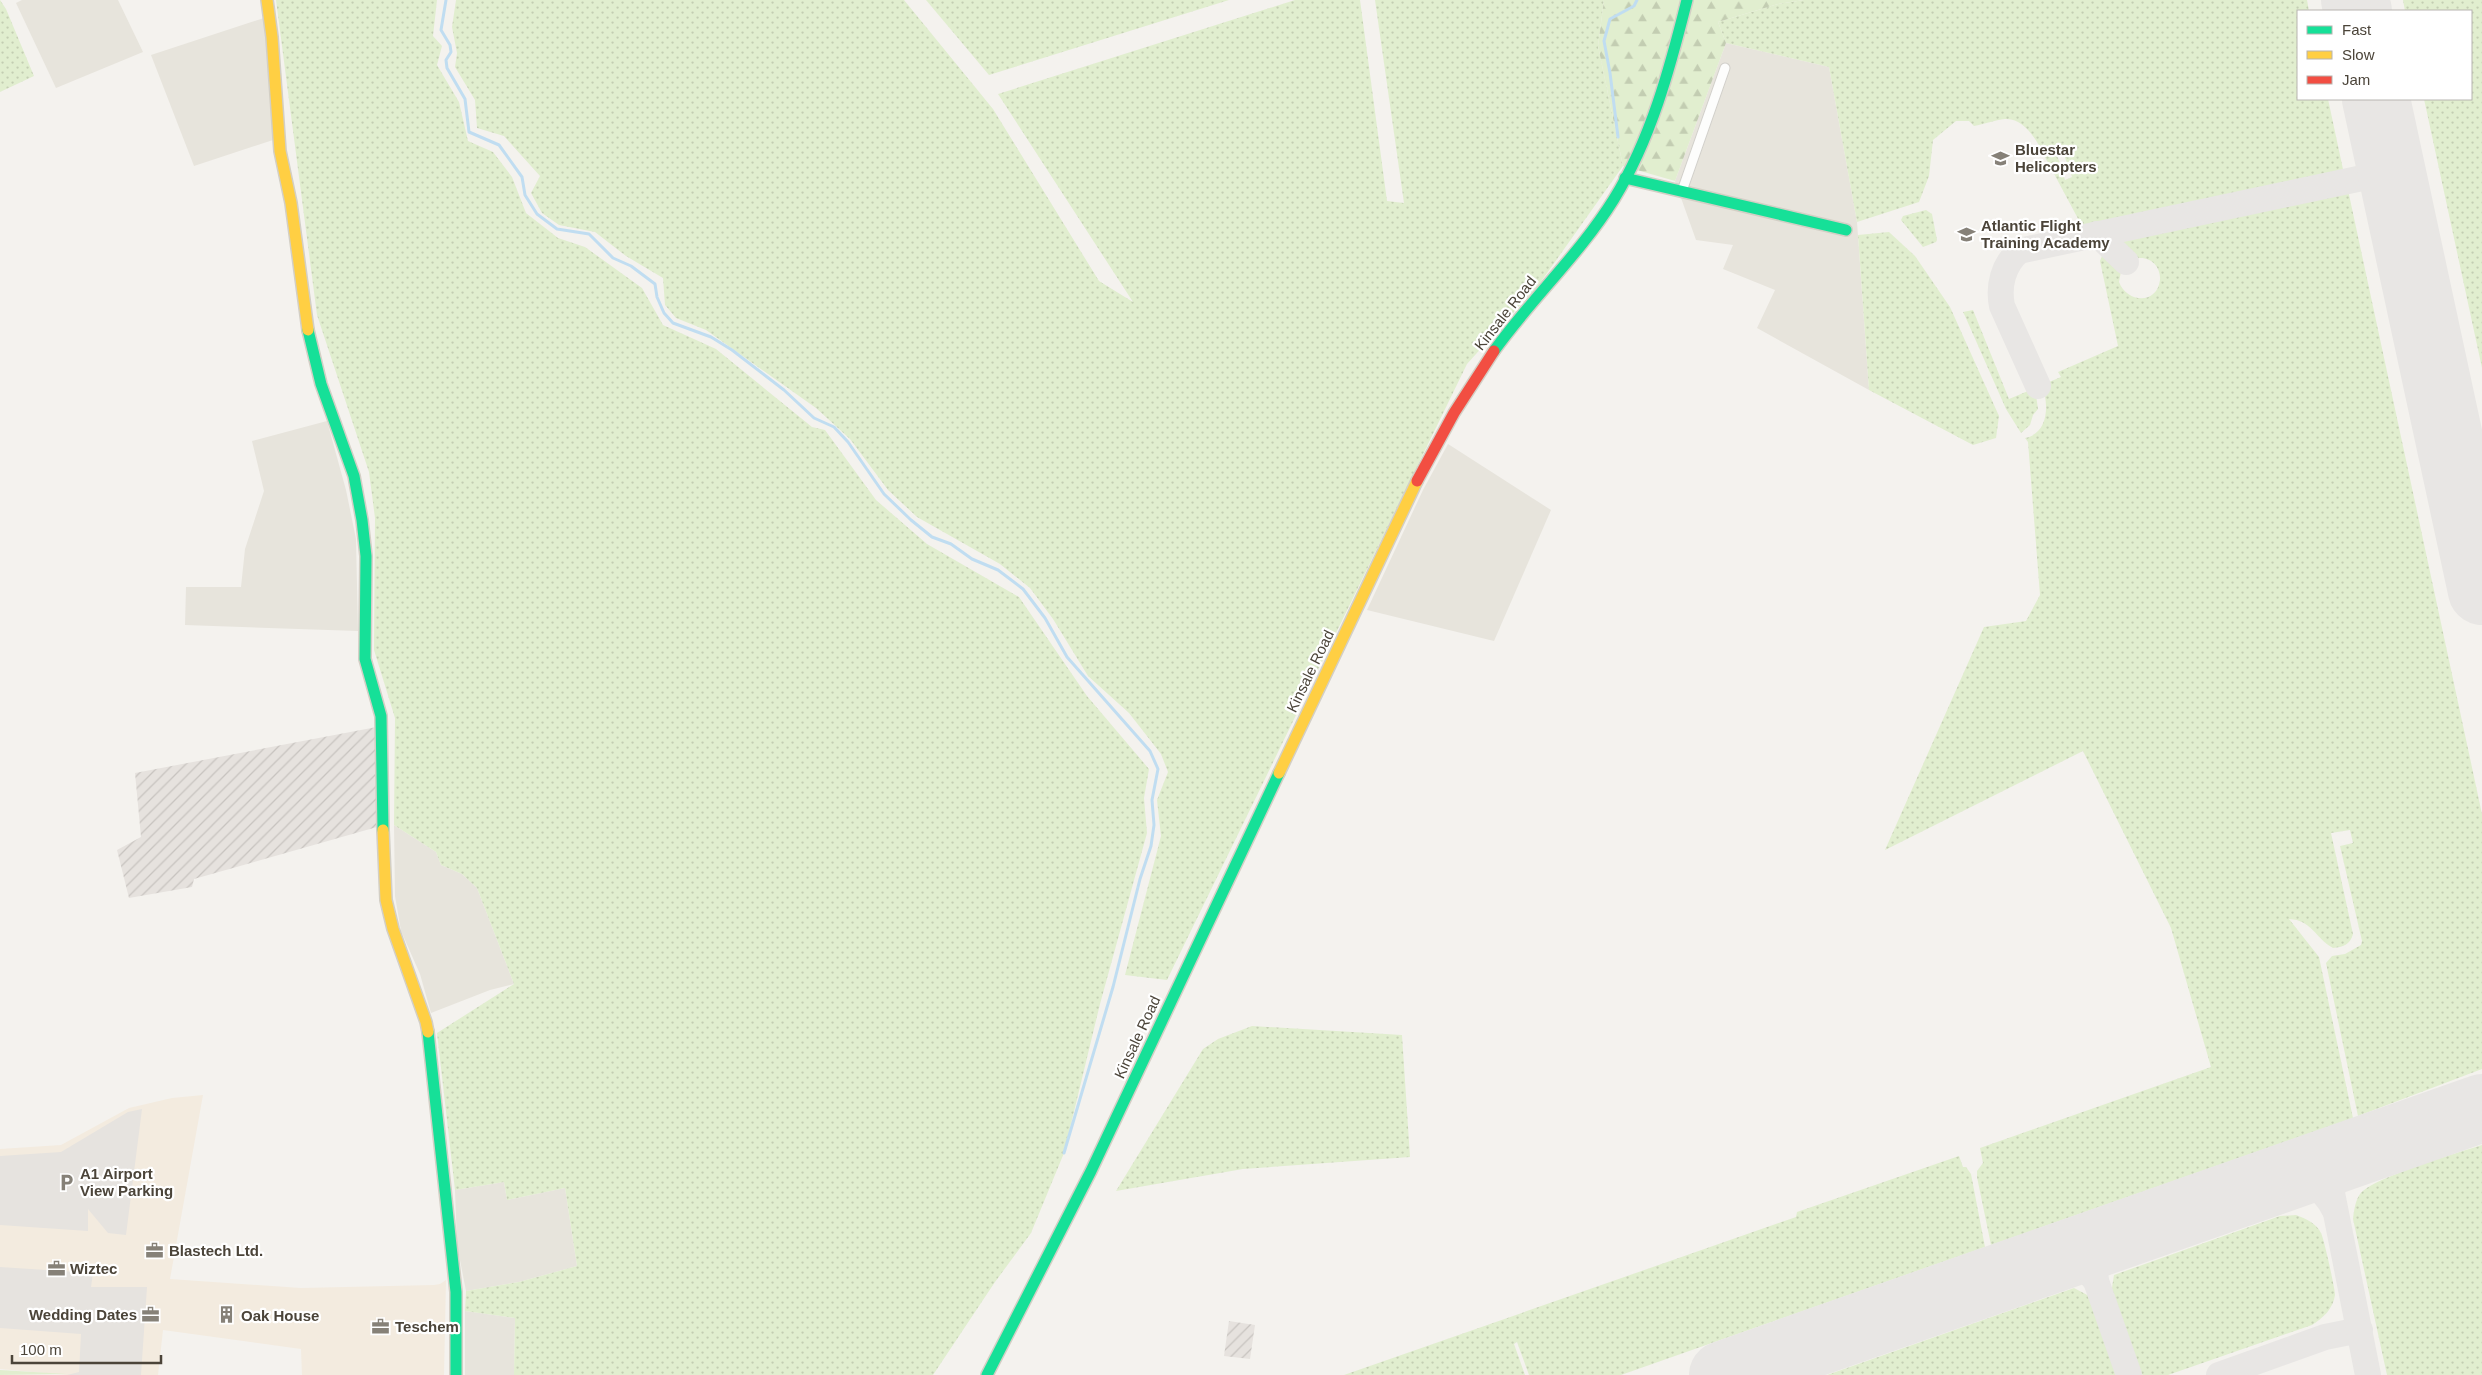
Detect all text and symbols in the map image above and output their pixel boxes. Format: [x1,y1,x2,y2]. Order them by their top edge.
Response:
legend [2297,10,2472,100]
text: Fast [2342,21,2372,38]
text: Slow [2342,46,2375,63]
text: Jam [2342,71,2370,88]
place label: Bluestar Helicopters [2015,141,2097,175]
school or university icon: Bluestar Helicopters [1991,148,2011,168]
place label: Atlantic Flight Training Academy [1981,217,2110,251]
school or university icon: Atlantic Flight Training Academy [1957,224,1977,244]
street label: Kinsale Road [1471,273,1539,353]
street label: Kinsale Road [1283,627,1337,715]
street label: Kinsale Road [1110,993,1164,1081]
place label: A1 Airport View Parking [80,1165,173,1199]
parking icon: A1 Airport View Parking [56,1172,76,1192]
office icon: Blastech Ltd. [145,1240,165,1260]
place label: Blastech Ltd. [169,1242,263,1259]
office icon: Wiztec [46,1258,66,1278]
place label: Wiztec [70,1260,117,1277]
office icon: Wedding Dates [141,1304,161,1324]
building icon: Oak House [217,1305,237,1325]
place label: Wedding Dates [29,1306,137,1323]
place label: Oak House [241,1307,319,1324]
office icon: Teschem [371,1316,391,1336]
place label: Teschem [395,1318,459,1335]
scale bar [12,1332,161,1364]
text: 100 m [20,1341,62,1358]

